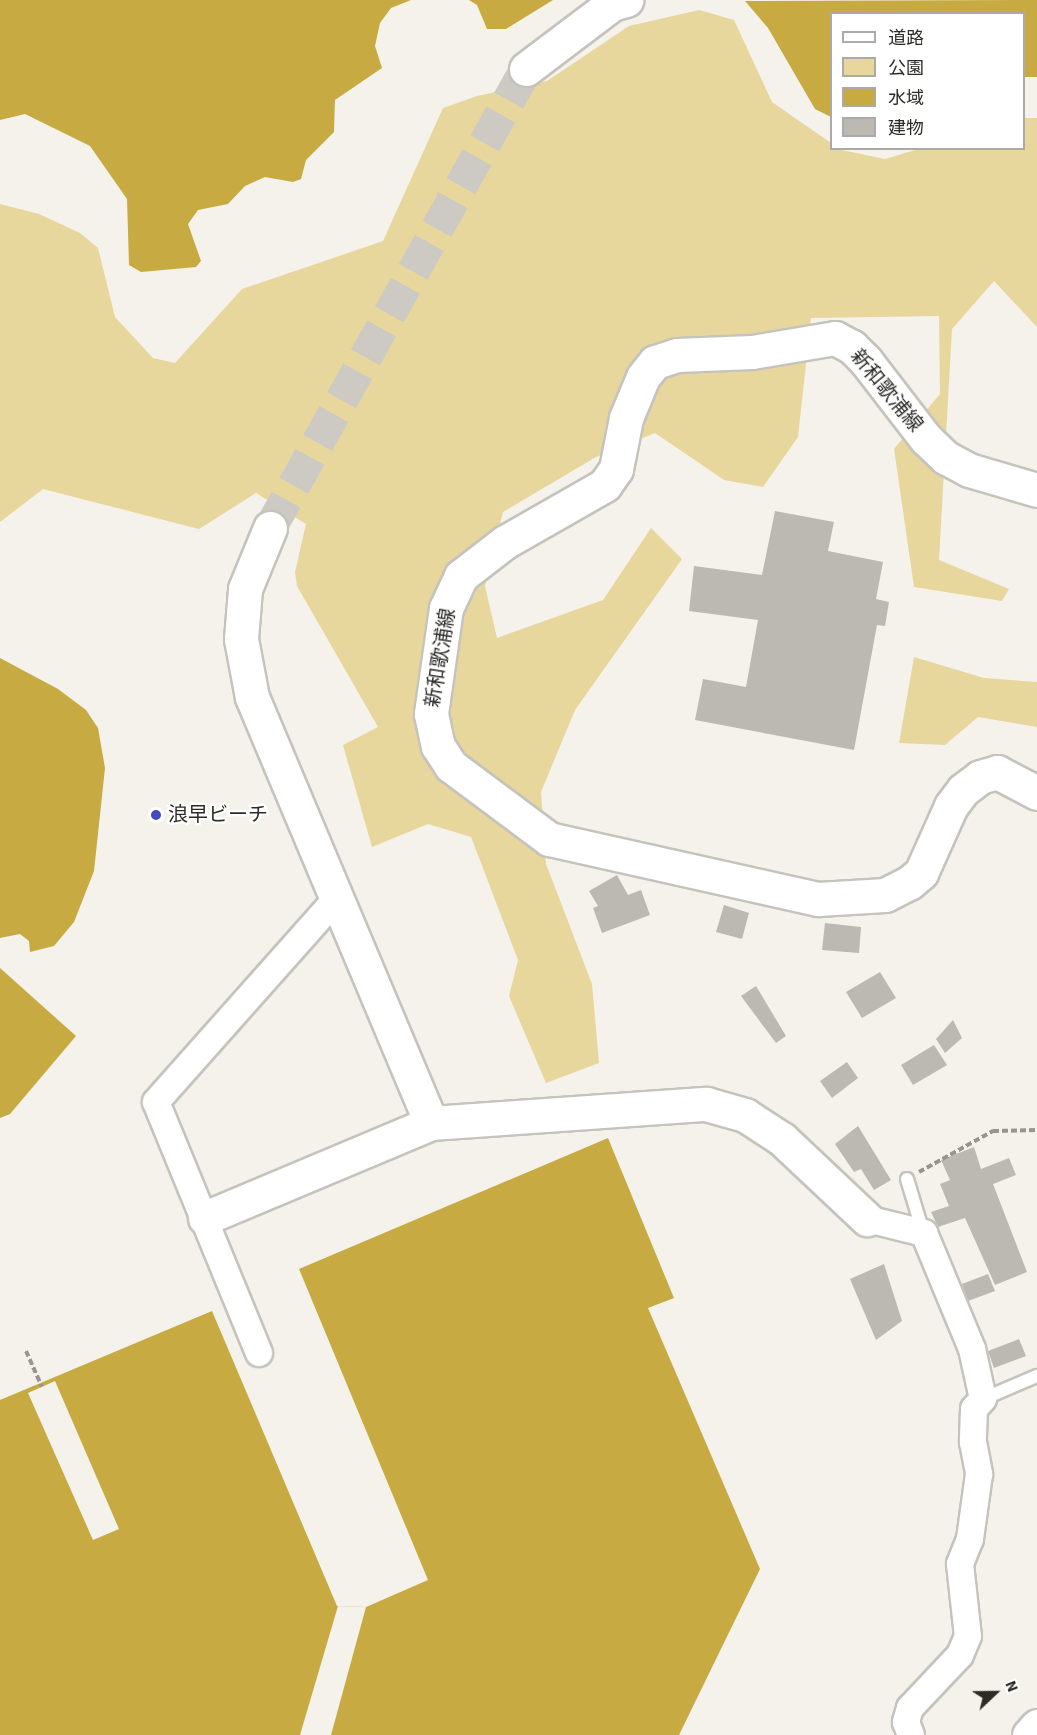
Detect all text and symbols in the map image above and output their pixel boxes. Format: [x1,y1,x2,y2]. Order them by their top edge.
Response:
legend [830,12,1025,150]
text: 道路 [888,26,924,51]
text: 公園 [888,56,924,81]
text: 水域 [888,86,924,111]
text: 建物 [888,116,924,141]
street label: 新和歌浦線 [845,345,927,437]
street label: 新和歌浦線 [421,607,461,709]
place label: 浪早ビーチ [168,803,268,827]
marker: 浪早ビーチ [149,808,163,822]
north arrow [965,1663,1025,1723]
text: N [999,1677,1024,1695]

